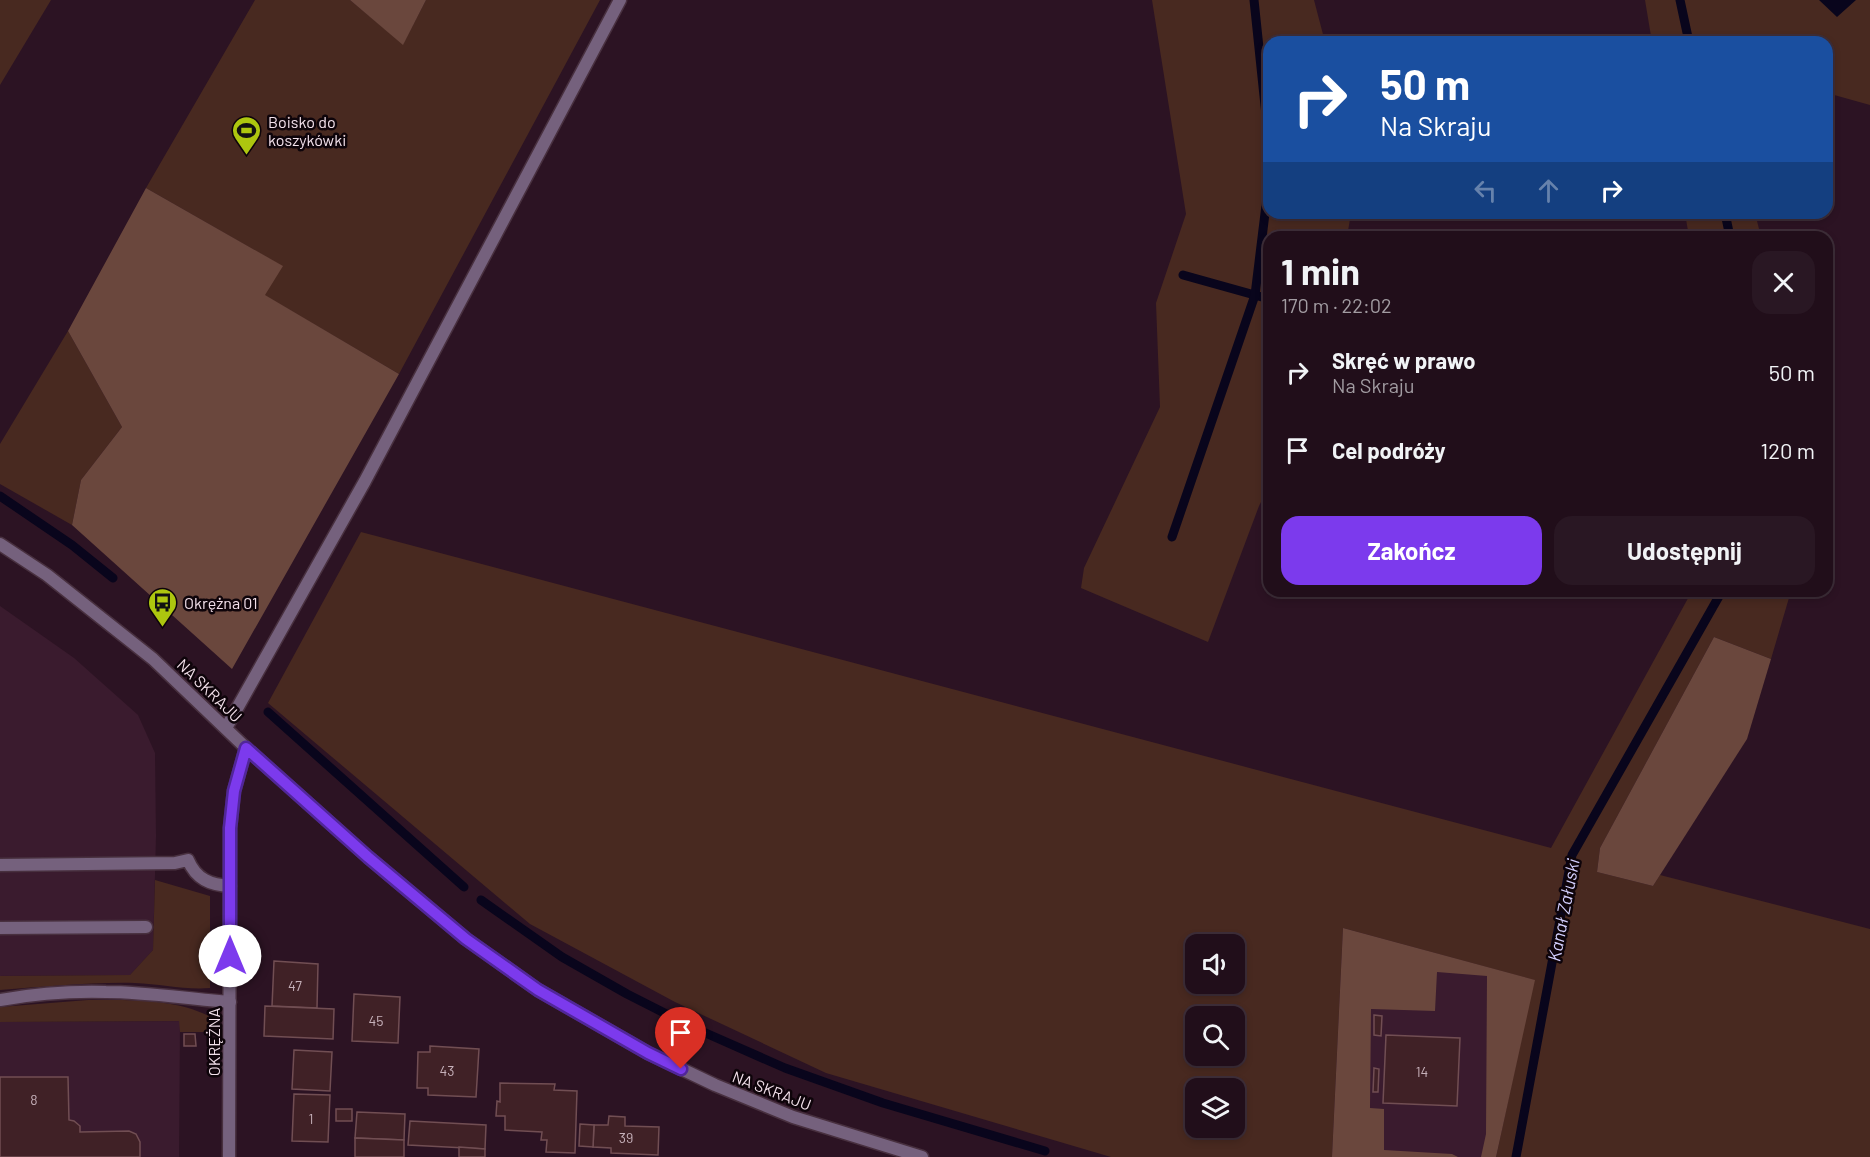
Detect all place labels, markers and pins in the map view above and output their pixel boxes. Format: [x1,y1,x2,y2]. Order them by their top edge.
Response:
place label: Boisko do koszykówki [268,112,346,149]
sports icon: Boisko do koszykówki [231,114,263,156]
bus stop icon: Okrężna 01 [147,586,179,628]
place label: Okrężna 01 [184,593,258,612]
pin [655,1007,706,1069]

